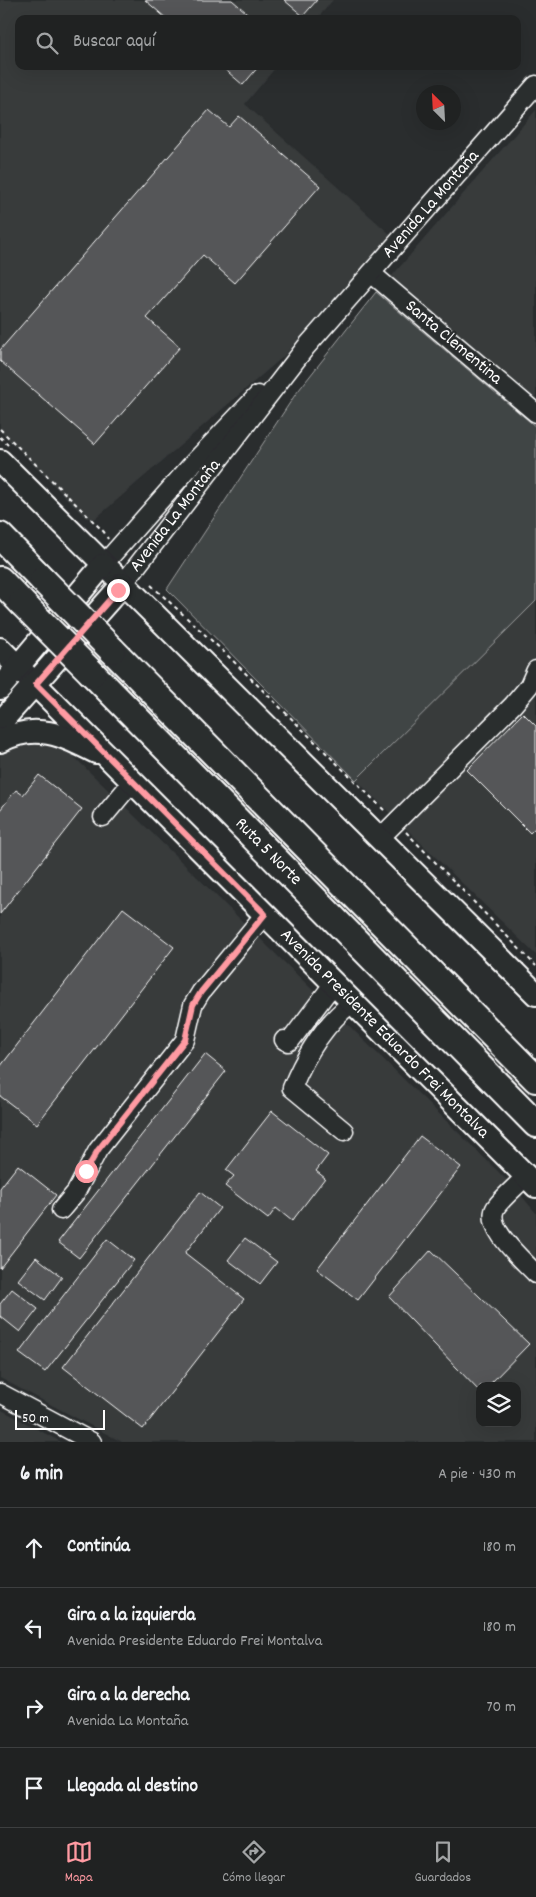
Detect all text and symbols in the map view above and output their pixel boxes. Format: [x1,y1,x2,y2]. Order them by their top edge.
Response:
search box [15,15,521,70]
icon: search [33,29,61,57]
text: Buscar aquí [73,29,155,56]
north arrow [416,85,461,130]
street label: Avenida La Montaña [377,145,486,264]
street label: Santa Clementina [399,295,508,392]
street label: Avenida La Montaña [124,454,228,578]
route end [107,579,130,602]
street label: Ruta 5 Norte [229,812,307,891]
street label: Avenida Presidente Eduardo Frei Montalva [274,923,495,1145]
route start [75,1160,98,1183]
map controls [476,1382,521,1427]
button: layers [476,1382,521,1427]
scale bar [15,1407,105,1430]
text: 50 m [22,1409,49,1429]
text: 6 min [20,1460,63,1490]
text: A pie · 430 m [438,1463,516,1486]
icon: ahead [20,1534,48,1562]
text: Continúa [67,1534,130,1561]
text: 180 m [483,1536,516,1559]
text: Gira a la izquierda [67,1603,195,1630]
icon: left [20,1614,48,1642]
text: 180 m [483,1616,516,1639]
text: Avenida Presidente Eduardo Frei Montalva [67,1630,322,1653]
text: Gira a la derecha [67,1683,189,1710]
icon: right [20,1694,48,1722]
text: 70 m [486,1696,516,1719]
text: Avenida La Montaña [67,1710,188,1733]
icon: arrive [20,1774,48,1802]
text: Llegada al destino [67,1774,198,1801]
tab: Mapa [65,1838,93,1888]
tab: Cómo llegar [222,1838,285,1888]
tab: Guardados [415,1838,471,1888]

